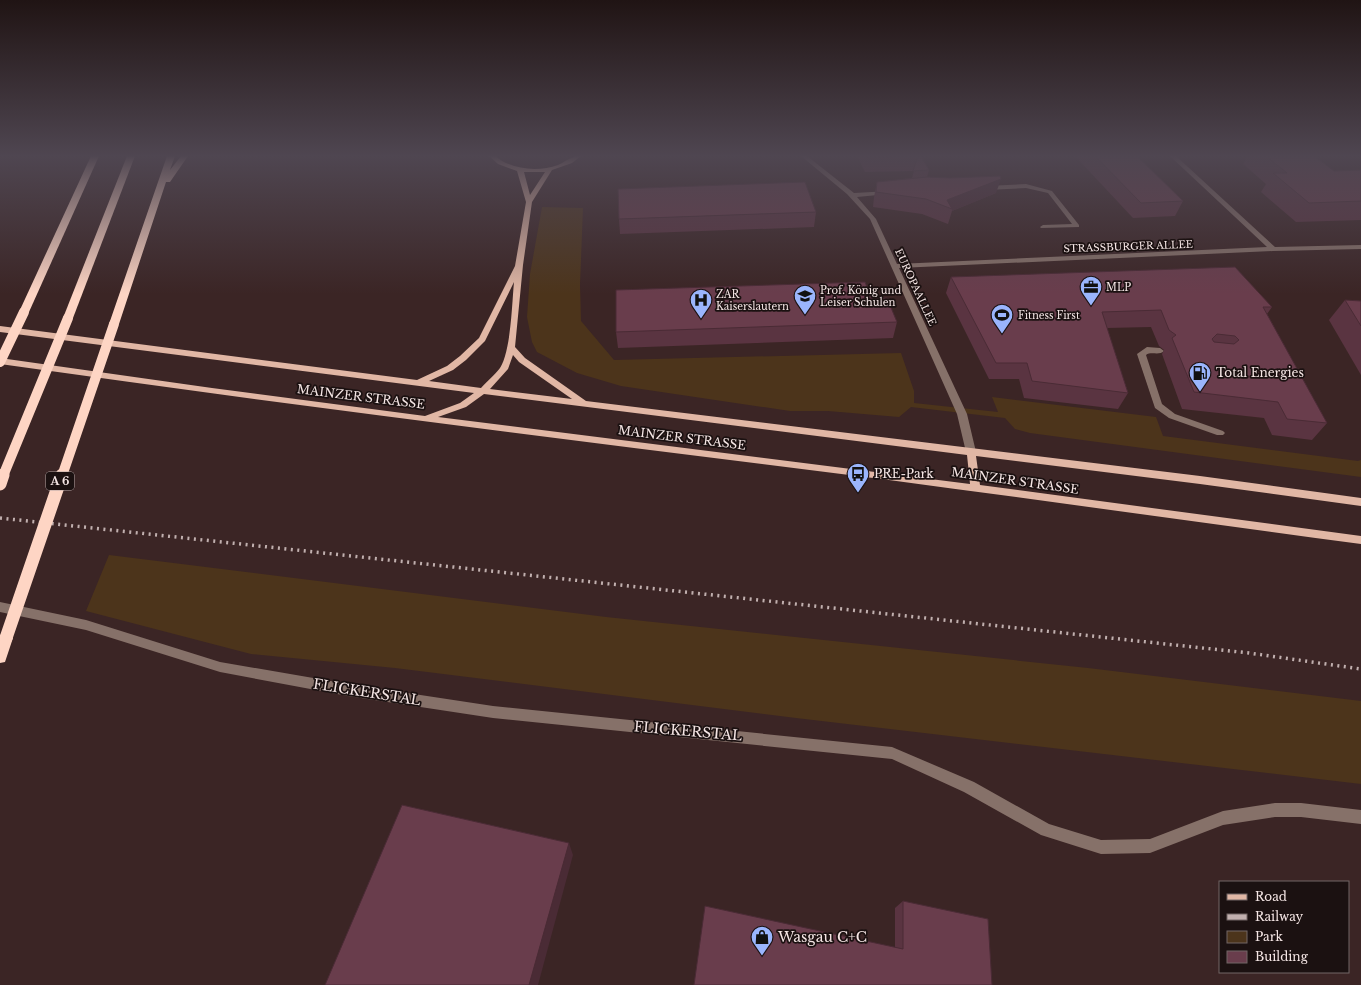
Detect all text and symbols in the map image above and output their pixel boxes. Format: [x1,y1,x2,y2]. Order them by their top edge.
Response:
street label: STRASSBURGER ALLEE [1063,238,1193,255]
street label: EUROPAALLEE [892,247,939,328]
office icon: MLP [1078,274,1104,307]
place label: MLP [1106,281,1131,294]
school or university icon: Prof. König und Leiser Schulen [792,283,818,316]
place label: Prof. König und Leiser Schulen [820,284,901,309]
hospital icon: ZAR Kaiserslautern [688,287,714,320]
place label: ZAR Kaiserslautern [716,288,789,313]
sports icon: Fitness First [989,302,1015,335]
place label: Fitness First [1018,309,1080,322]
fuel station icon: Total Energies [1187,360,1213,393]
place label: Total Energies [1216,365,1304,380]
street label: MAINZER STRASSE [296,381,426,412]
street label: MAINZER STRASSE [617,422,747,453]
bus stop icon: PRE-Park [845,461,871,494]
street label: MAINZER STRASSE [950,464,1080,497]
place label: PRE-Park [874,466,934,481]
road number: A 6 [46,472,74,490]
street label: FLICKERSTAL [312,675,422,709]
street label: FLICKERSTAL [633,717,743,745]
legend [1219,881,1349,973]
text: Road [1255,889,1287,904]
text: Railway [1255,909,1304,924]
shop icon: Wasgau C+C [749,924,775,957]
place label: Wasgau C+C [777,928,867,946]
text: Park [1255,929,1283,944]
text: Building [1255,949,1309,964]

